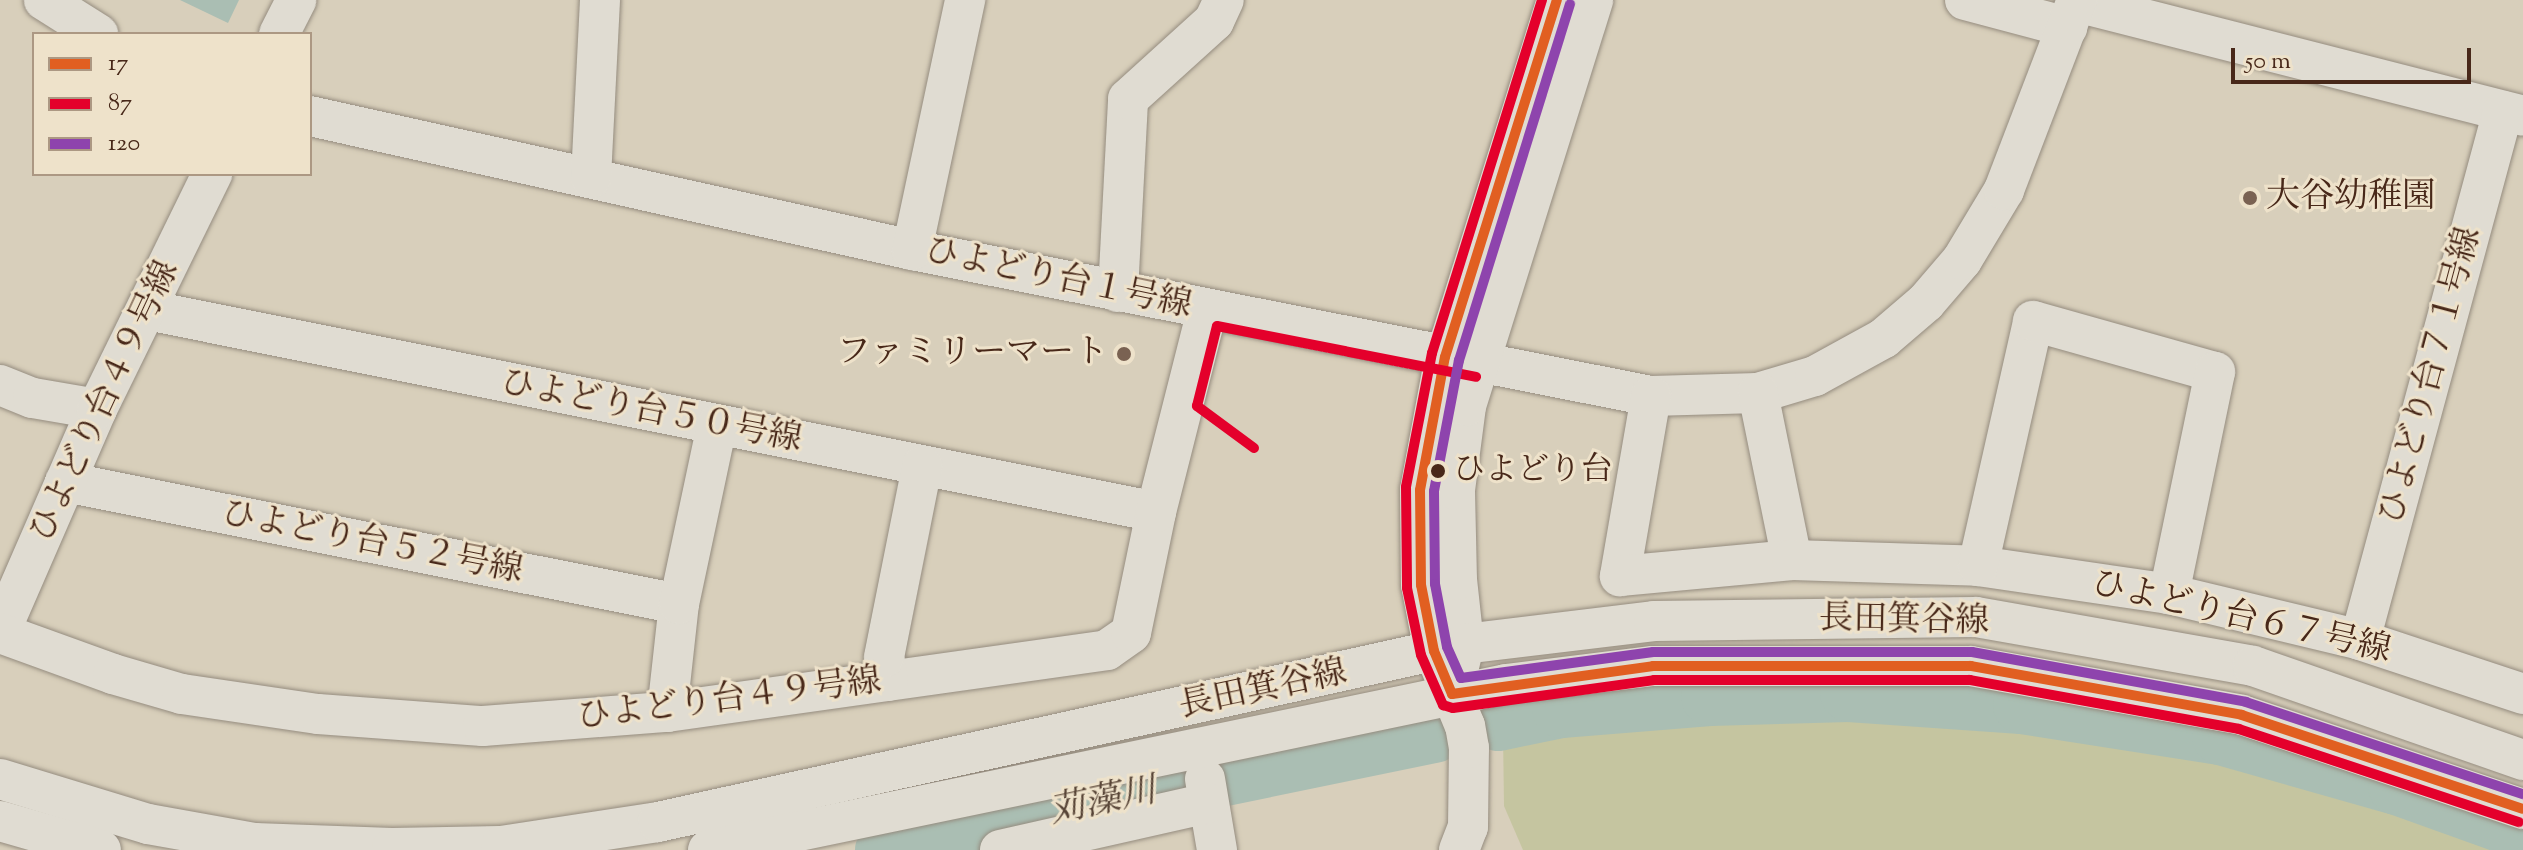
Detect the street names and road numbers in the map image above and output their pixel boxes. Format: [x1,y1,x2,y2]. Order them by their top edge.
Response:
street label: ひよどり台７１号線 [2372,223,2490,529]
street label: ひよどり台１号線 [921,231,1195,327]
street label: ひよどり台４９号線 [22,255,188,549]
street label: ひよどり台５０号線 [497,363,805,461]
street label: ひよどり台５２号線 [218,494,526,592]
street label: ひよどり台６７号線 [2087,564,2395,672]
street label: 長田箕谷線 [1819,599,1989,643]
street label: 長田箕谷線 [1176,652,1350,728]
street label: ひよどり台４９号線 [575,661,883,739]

